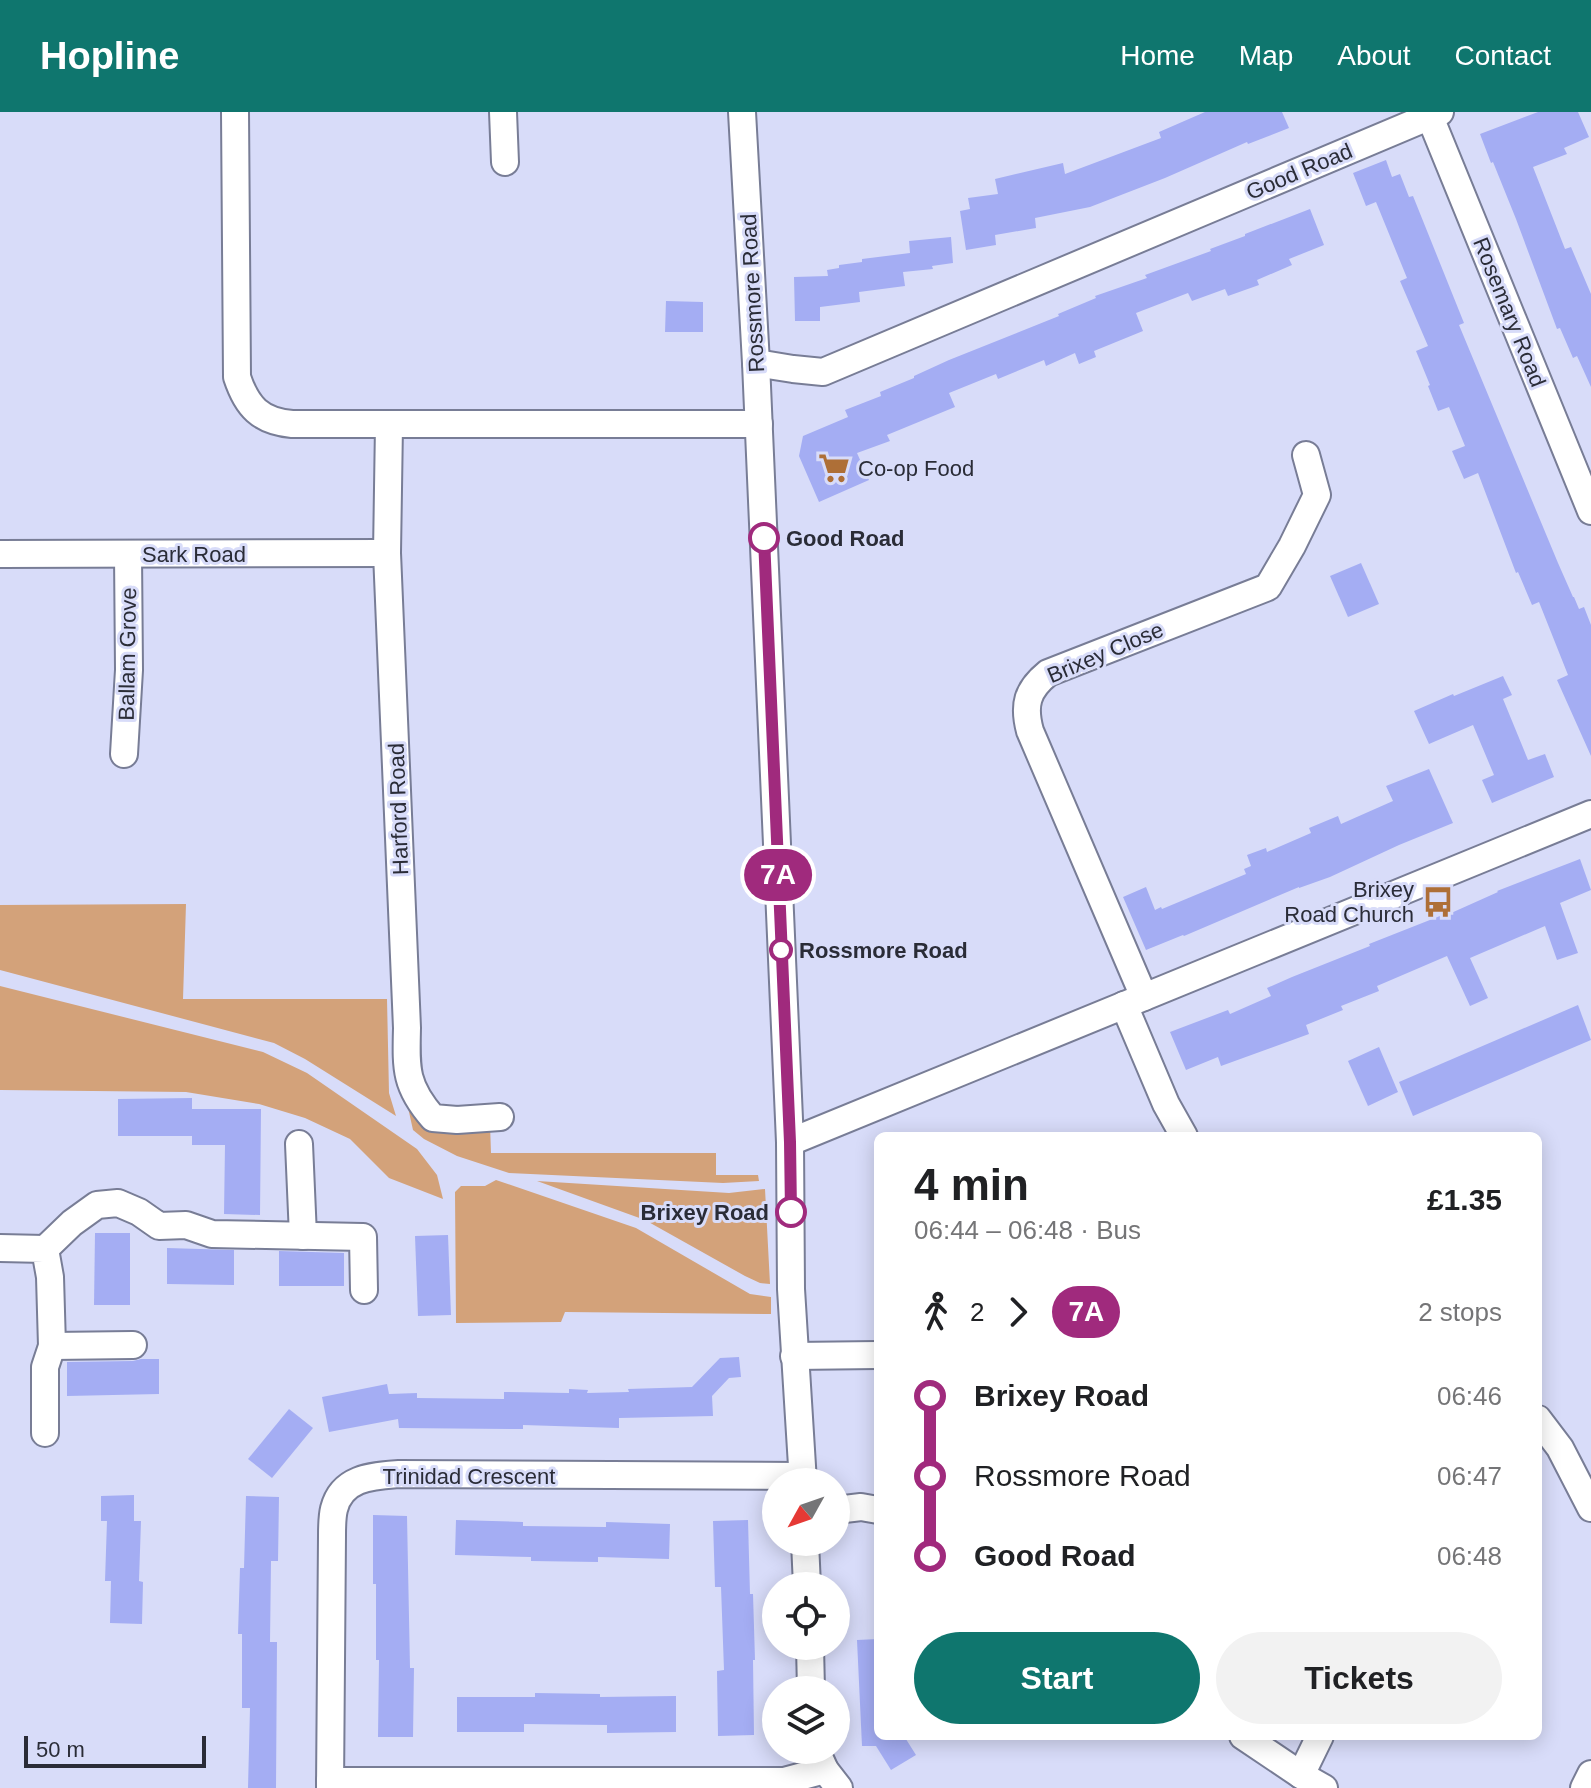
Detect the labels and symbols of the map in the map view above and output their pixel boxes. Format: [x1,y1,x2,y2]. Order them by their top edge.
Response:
street label: Good Road [1243,138,1356,205]
street label: Rossmore Road [736,213,769,373]
street label: Rosemary Road [1468,234,1551,391]
supermarket icon: Co-op Food [817,451,851,485]
place label: Co-op Food [858,456,974,481]
marker: Good Road [749,523,779,553]
place label: Good Road [786,526,905,551]
street label: Sark Road [142,542,246,567]
street label: Ballam Grove [114,587,141,721]
street label: Brixey Close [1043,617,1167,688]
street label: Harford Road [384,743,413,875]
line badge: 7A [742,849,814,901]
place label: Brixey Road Church [1284,877,1414,927]
bus stop icon: Brixey Road Church [1421,885,1455,919]
place label: Rossmore Road [799,938,968,963]
marker: Rossmore Road [770,939,792,961]
marker: Brixey Road [776,1197,806,1227]
place label: Brixey Road [641,1200,769,1225]
street label: Trinidad Crescent [383,1464,555,1489]
north arrow [762,1468,850,1556]
scale bar [24,1732,206,1768]

